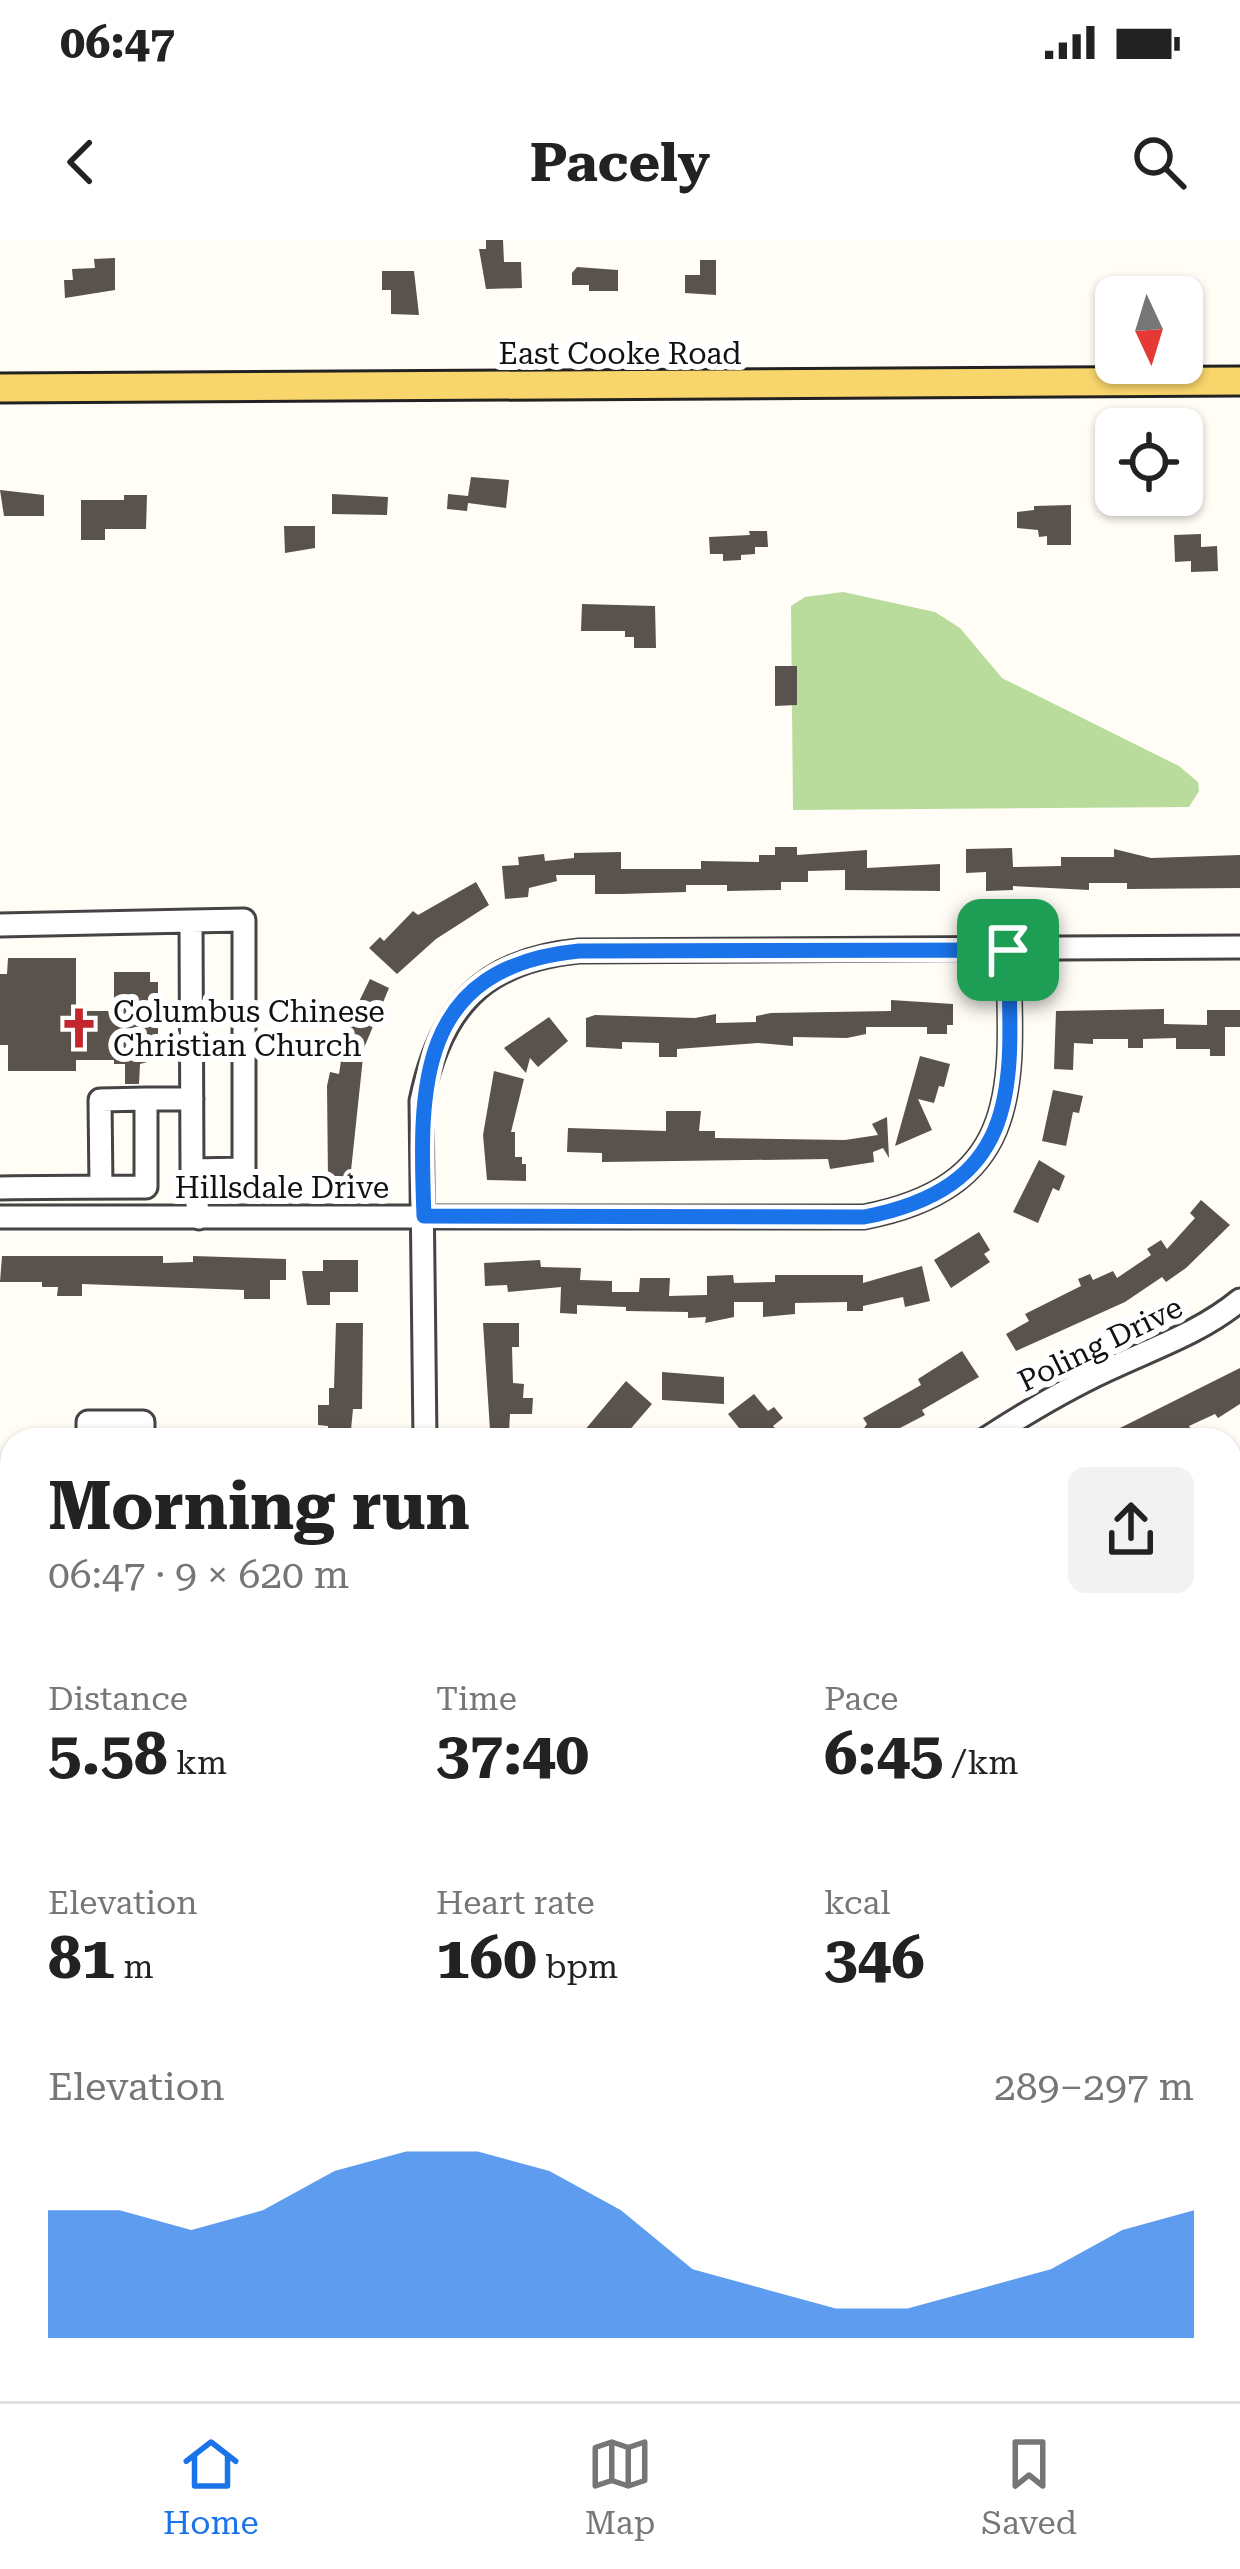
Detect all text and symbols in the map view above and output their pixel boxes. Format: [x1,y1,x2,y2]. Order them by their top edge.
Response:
text: 06:47 [60,16,175,69]
icon: back [48,129,114,195]
icon: search [1126,129,1192,195]
text: Pacely [530,131,710,194]
north arrow [1095,276,1203,384]
map controls [1095,276,1203,516]
street label: East Cooke Road [498,336,742,371]
button: locate [1095,408,1203,516]
pin [957,899,1059,1001]
icon: arrive [975,917,1041,983]
place label: Columbus Chinese Christian Church [113,994,385,1063]
church icon: Columbus Chinese Christian Church [56,1005,102,1051]
street label: Hillsdale Drive [175,1170,389,1205]
street label: Poling Drive [1012,1289,1188,1399]
button: share [1068,1467,1194,1593]
text: Morning run [48,1468,470,1545]
text: 06:47 · 9 × 620 m [48,1552,349,1598]
text: Distance [48,1679,188,1718]
text: Time [436,1679,517,1718]
text: Pace [824,1679,898,1718]
text: 5.58 [48,1718,168,1789]
text: 37:40 [436,1718,589,1789]
text: 6:45 [824,1718,944,1789]
text: km [168,1743,227,1782]
text: /km [944,1743,1018,1782]
text: Elevation [48,1883,198,1922]
text: Heart rate [436,1883,595,1922]
text: kcal [824,1883,890,1922]
text: 81 [48,1922,115,1993]
text: 160 [436,1922,537,1993]
text: 346 [824,1922,925,1993]
text: m [115,1947,154,1986]
text: bpm [537,1947,618,1986]
text: Elevation [48,2064,225,2110]
text: 289–297 m [994,2064,1194,2110]
tab: Home [163,2431,259,2542]
tab: Map [585,2431,655,2542]
tab: Saved [981,2431,1077,2542]

